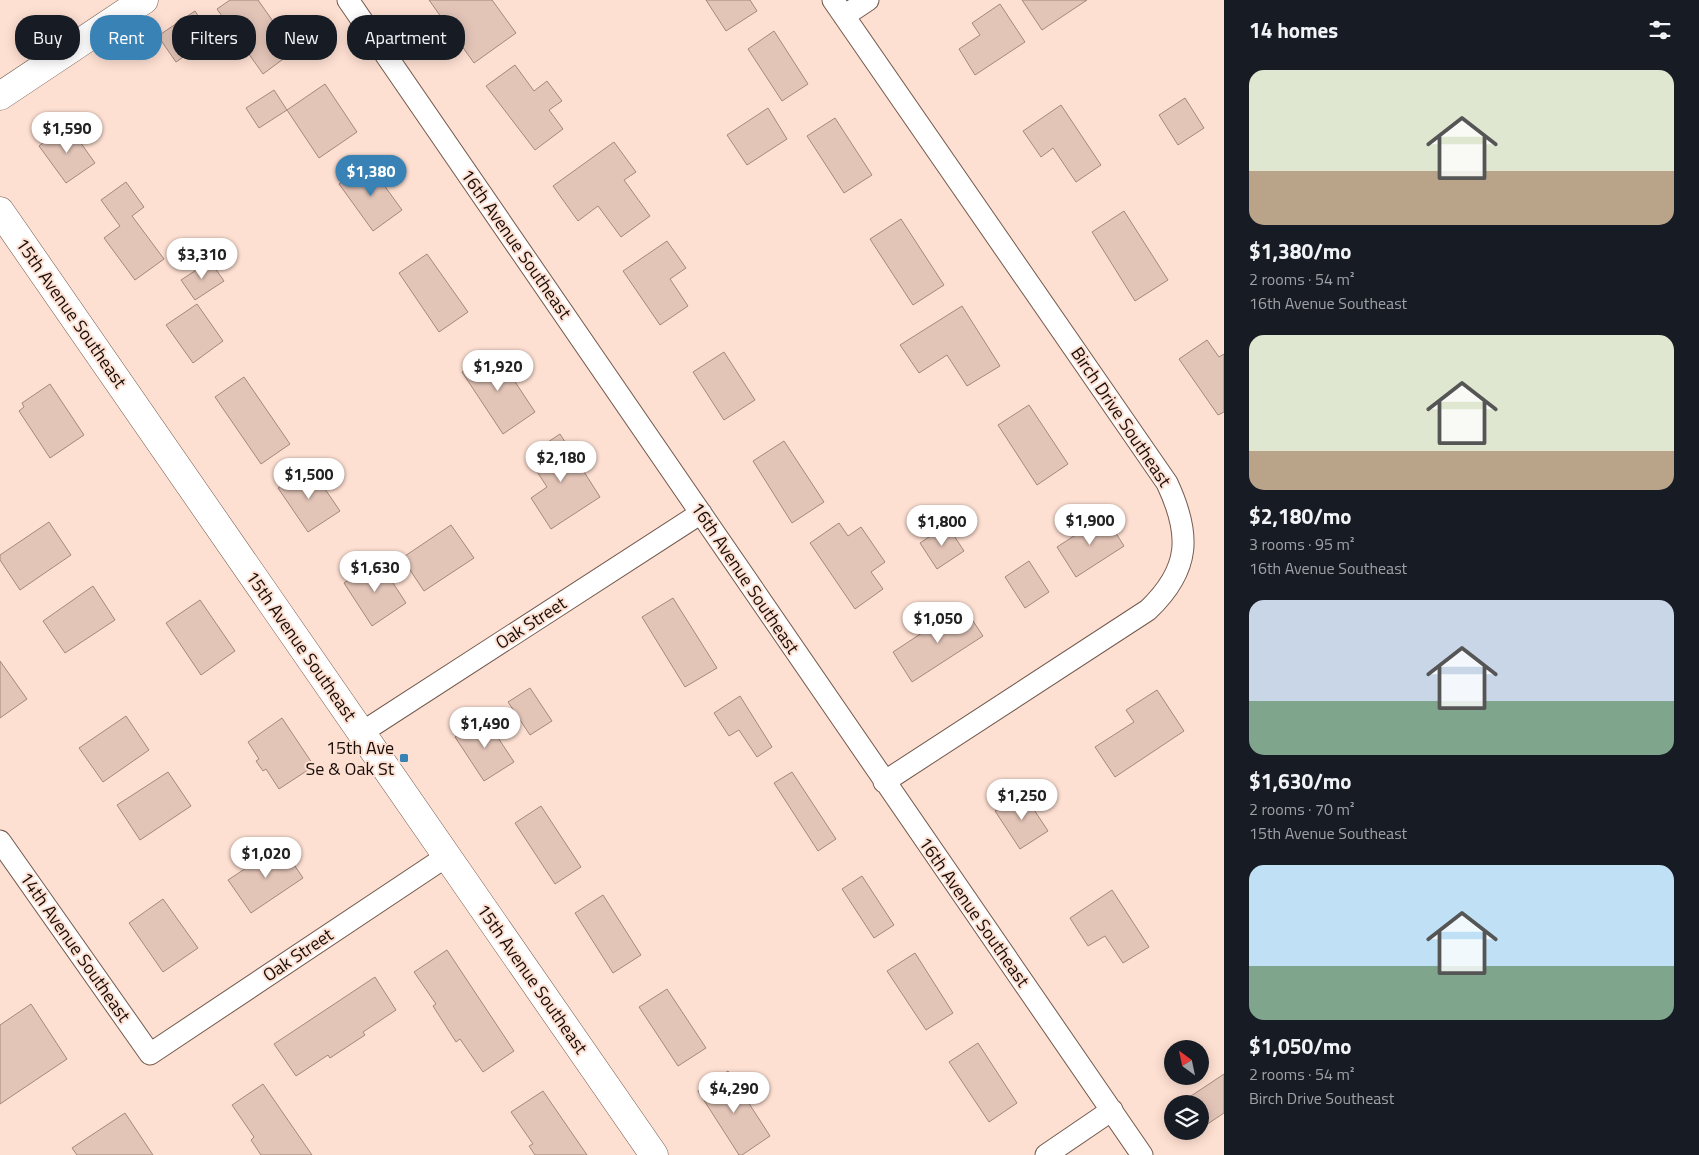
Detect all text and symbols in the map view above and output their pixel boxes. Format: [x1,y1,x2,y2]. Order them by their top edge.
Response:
text: 14 homes [1249,14,1338,46]
chip: Buy [15,15,80,60]
chip: Rent [90,15,162,60]
chip: Filters [172,15,256,60]
chip: New [266,15,337,60]
chip: Apartment [347,15,465,60]
icon: filters [1646,16,1674,44]
icon: home [1417,103,1507,193]
pin: $1,590 [26,112,108,154]
text: $1,590 [42,116,92,140]
pin: $1,380 [330,154,412,197]
text: $1,380 [346,159,396,183]
street label: 16th Avenue Southeast [454,163,579,325]
street label: 15th Avenue Southeast [9,232,134,394]
text: $1,380/mo [1249,235,1351,267]
pin: $3,310 [161,238,243,280]
text: $3,310 [177,242,227,266]
text: 2 rooms · 54 m² [1249,267,1354,291]
text: 16th Avenue Southeast [1249,291,1407,315]
street label: Birch Drive Southeast [1065,341,1179,493]
pin: $1,920 [457,350,539,392]
text: $1,920 [473,354,523,378]
icon: home [1417,368,1507,458]
pin: $2,180 [520,440,602,483]
text: $2,180 [536,445,586,469]
pin: $1,500 [268,458,350,500]
text: $1,500 [284,462,334,486]
street label: 16th Avenue Southeast [684,496,807,660]
text: $2,180/mo [1249,500,1351,532]
pin: $1,800 [901,504,983,547]
pin: $1,900 [1049,504,1131,546]
text: $1,900 [1065,508,1115,532]
text: $1,800 [917,509,967,533]
text: 3 rooms · 95 m² [1249,532,1354,556]
pin: $1,630 [334,550,416,593]
text: $1,630 [350,555,400,579]
text: 16th Avenue Southeast [1249,556,1407,580]
street label: 15th Avenue Southeast [239,565,364,727]
street label: Oak Street [490,589,572,656]
pin: $1,050 [897,602,979,644]
text: $1,050 [913,606,963,630]
icon: home [1417,633,1507,723]
pin: $1,490 [444,706,526,749]
text: $1,490 [460,711,510,735]
place label: 15th Ave Se & Oak St [305,734,395,782]
marker: 15th Ave Se & Oak St [398,752,410,764]
text: $1,630/mo [1249,765,1351,797]
pin: $1,250 [981,778,1063,821]
text: $1,250 [997,783,1047,807]
text: 2 rooms · 70 m² [1249,797,1354,821]
text: 15th Avenue Southeast [1249,821,1407,845]
street label: 16th Avenue Southeast [912,831,1037,993]
pin: $1,020 [225,836,307,879]
text: $1,020 [241,841,291,865]
street label: 14th Avenue Southeast [13,866,138,1028]
street label: 15th Avenue Southeast [470,898,595,1060]
icon: home [1417,898,1507,988]
street label: Oak Street [257,921,339,988]
text: $1,050/mo [1249,1030,1351,1062]
north arrow [1164,1040,1209,1085]
map controls [1164,1040,1209,1140]
text: 2 rooms · 54 m² [1249,1062,1354,1086]
pin: $4,290 [693,1072,775,1114]
text: $4,290 [709,1076,759,1100]
text: Birch Drive Southeast [1249,1086,1394,1110]
button: layers [1164,1095,1209,1140]

